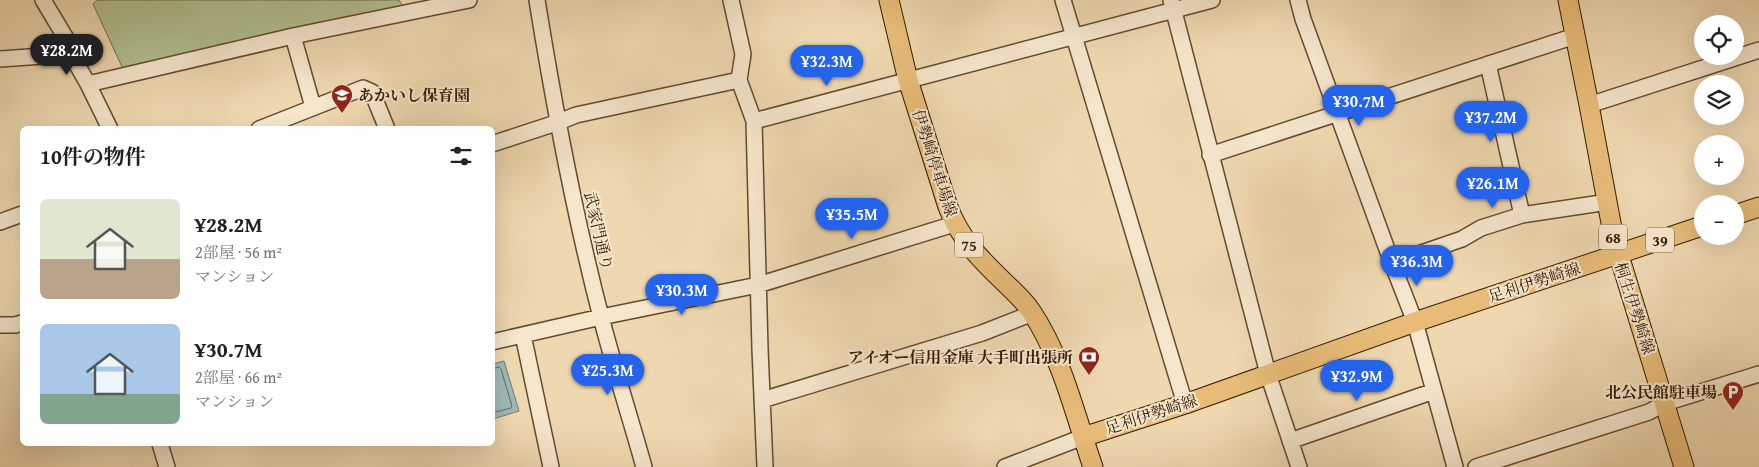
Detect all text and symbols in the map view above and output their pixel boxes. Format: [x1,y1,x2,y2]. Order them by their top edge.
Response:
map controls [1694,15,1744,245]
button: locate [1694,15,1744,65]
pin: ¥28.2M [26,34,108,76]
text: ¥28.2M [41,38,93,62]
pin: ¥32.3M [786,44,868,87]
text: ¥32.3M [801,49,853,73]
button: layers [1694,75,1744,125]
school or university icon: あかいし保育園 [330,83,354,114]
place label: あかいし保育園 [358,83,470,107]
pin: ¥30.7M [1318,84,1400,127]
text: ¥30.7M [1333,89,1385,113]
pin: ¥37.2M [1450,100,1532,143]
text: ¥37.2M [1465,105,1517,129]
street label: 伊勢崎停車場線 [906,106,964,220]
button: + [1694,135,1744,185]
text: 10件の物件 [40,141,146,172]
icon: filters [447,142,475,170]
pin: ¥26.1M [1452,166,1534,209]
text: ¥26.1M [1467,171,1519,195]
street label: 武家門通り [578,189,620,273]
button: − [1694,195,1744,245]
pin: ¥35.5M [811,198,893,240]
text: ¥35.5M [826,202,878,226]
text: ¥28.2M [195,209,263,240]
icon: home [80,219,140,279]
road number: 68 [1599,224,1627,250]
road number: 39 [1646,228,1674,252]
road number: 75 [955,232,983,258]
text: 2部屋 · 56 m² [195,240,282,264]
pin: ¥36.3M [1376,244,1458,287]
text: ¥36.3M [1391,249,1443,273]
street label: 足利伊勢崎線 [1485,256,1583,308]
street label: 桐生伊勢崎線 [1609,259,1661,357]
text: マンション [195,264,274,288]
pin: ¥30.3M [641,274,723,316]
text: ¥30.3M [656,278,708,302]
text: ¥30.7M [195,334,263,365]
icon: home [80,344,140,404]
place label: アイオー信用金庫 大手町出張所 [847,345,1073,369]
bank icon: アイオー信用金庫 大手町出張所 [1077,345,1101,376]
pin: ¥25.3M [567,354,649,396]
text: ¥25.3M [582,358,634,382]
pin: ¥32.9M [1316,360,1398,402]
text: ¥32.9M [1331,364,1383,388]
text: 2部屋 · 66 m² [195,365,282,389]
place label: 北公民館駐車場 [1605,380,1717,404]
parking icon: 北公民館駐車場 [1721,380,1745,411]
street label: 足利伊勢崎線 [1102,388,1200,440]
text: マンション [195,389,274,413]

